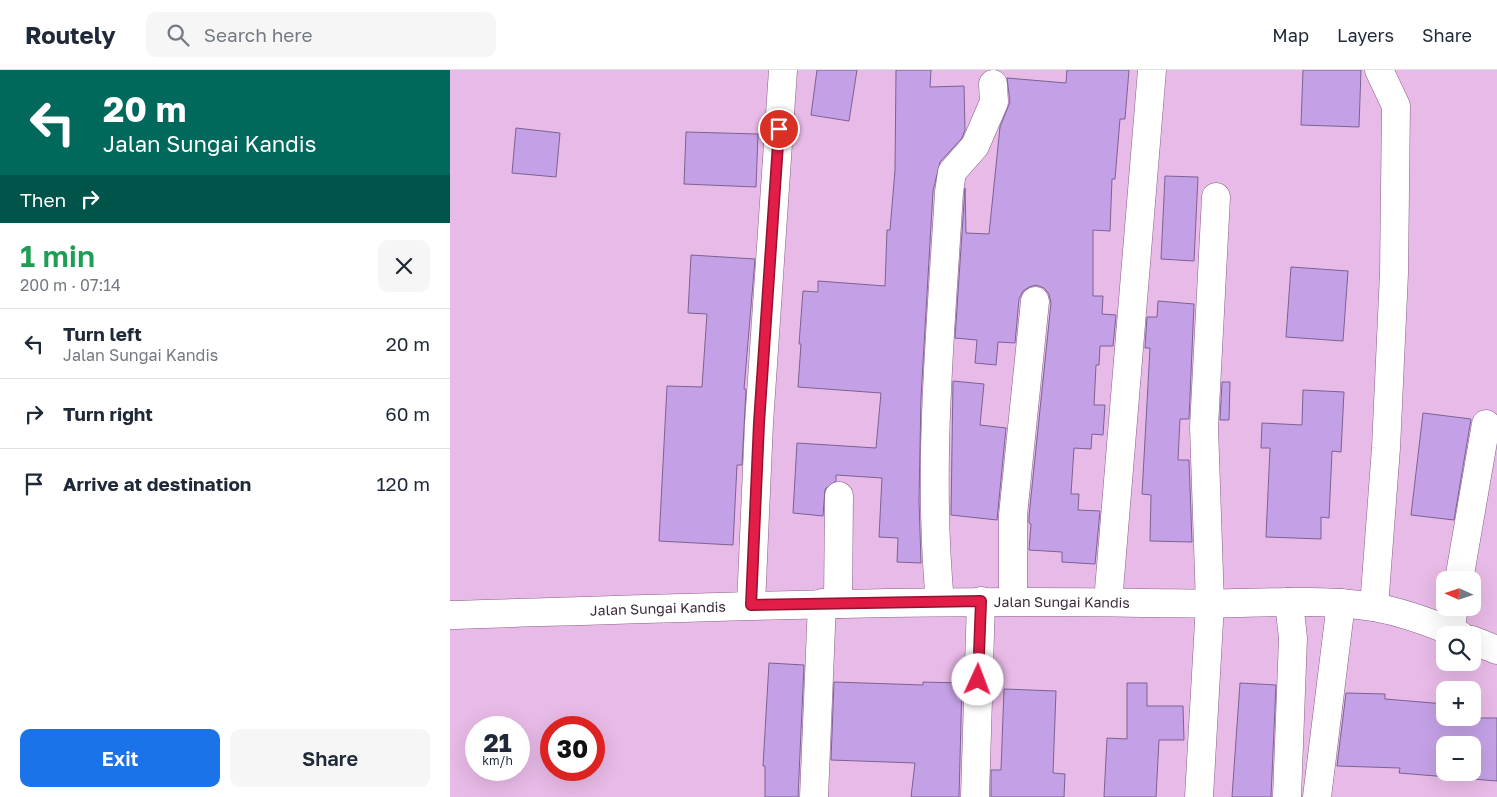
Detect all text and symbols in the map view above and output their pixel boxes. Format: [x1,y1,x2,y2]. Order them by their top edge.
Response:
search box [146,12,496,57]
text: Routely [25,20,116,49]
icon: search [164,21,192,49]
text: Search here [204,23,313,46]
text: Map [1272,24,1309,46]
text: Layers [1337,24,1394,46]
text: Share [1422,24,1472,46]
text: 20 m [103,88,186,130]
icon: left [20,90,85,155]
pin [758,108,800,150]
icon: arrive [765,115,793,143]
text: Jalan Sungai Kandis [103,130,316,157]
icon: right [76,185,104,213]
text: Then [20,188,66,211]
text: 1 min [20,238,95,274]
button: close [378,240,430,292]
text: 200 m · 07:14 [20,275,121,295]
text: Turn left [63,322,142,345]
icon: left [20,330,48,358]
text: 20 m [386,332,430,355]
text: Jalan Sungai Kandis [63,345,218,365]
icon: right [20,400,48,428]
text: Turn right [63,402,153,425]
text: 60 m [385,402,430,425]
icon: arrive [20,470,48,498]
text: Arrive at destination [63,472,251,495]
text: 120 m [376,472,430,495]
north arrow [1436,571,1481,616]
map controls [1436,571,1481,781]
street label: Jalan Sungai Kandis [994,593,1130,611]
street label: Jalan Sungai Kandis [590,598,726,619]
button: search [1436,626,1481,671]
position arrow [951,653,1003,705]
button: + [1436,681,1481,726]
speed limit sign: 30 [540,716,605,781]
text: 21 [483,727,512,758]
button: Exit [20,729,220,787]
button: Share [230,729,430,787]
button: − [1436,736,1481,781]
text: km/h [482,753,513,768]

